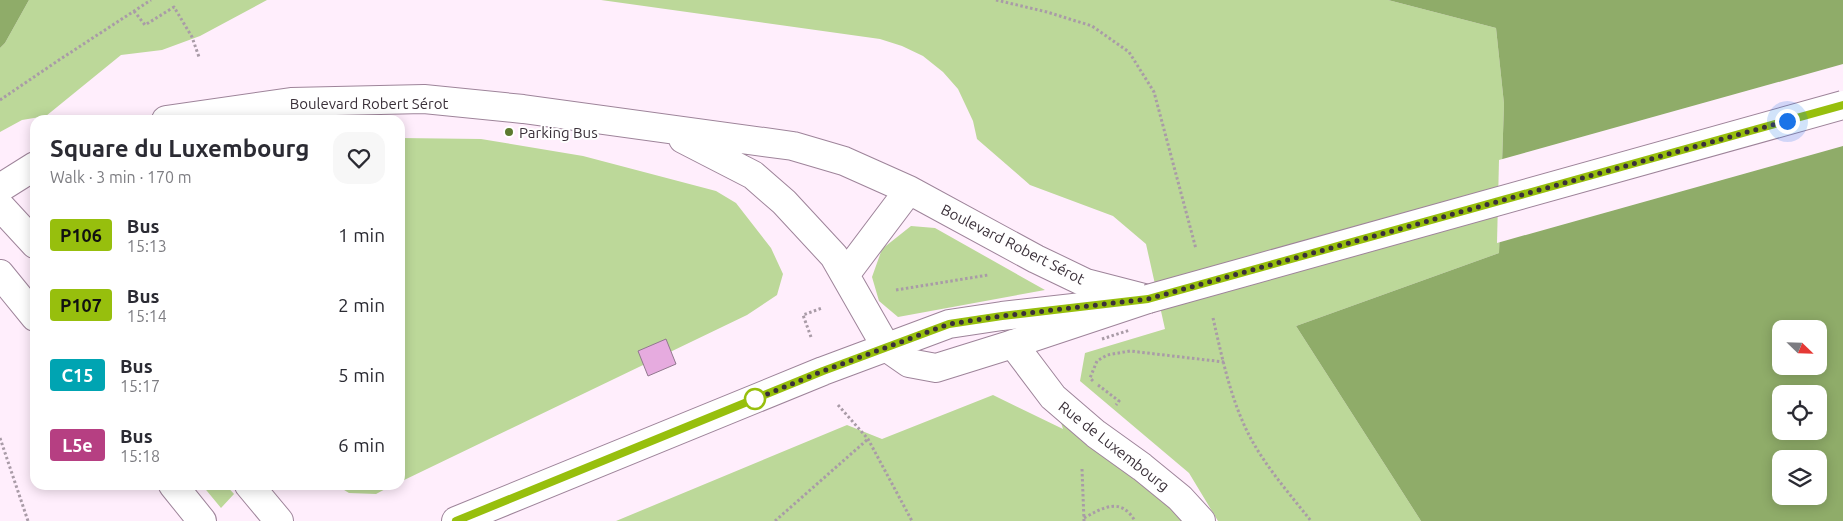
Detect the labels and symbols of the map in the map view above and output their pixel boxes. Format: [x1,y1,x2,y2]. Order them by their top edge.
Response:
street label: Boulevard Robert Sérot [290,95,448,112]
your location [1775,109,1800,134]
place label: Parking Bus [519,124,598,141]
marker: Parking Bus [503,126,515,138]
street label: Boulevard Robert Sérot [938,200,1088,288]
north arrow [1772,320,1828,375]
unlabelled marker [744,388,766,410]
street label: Rue de Luxembourg [1055,398,1173,494]

